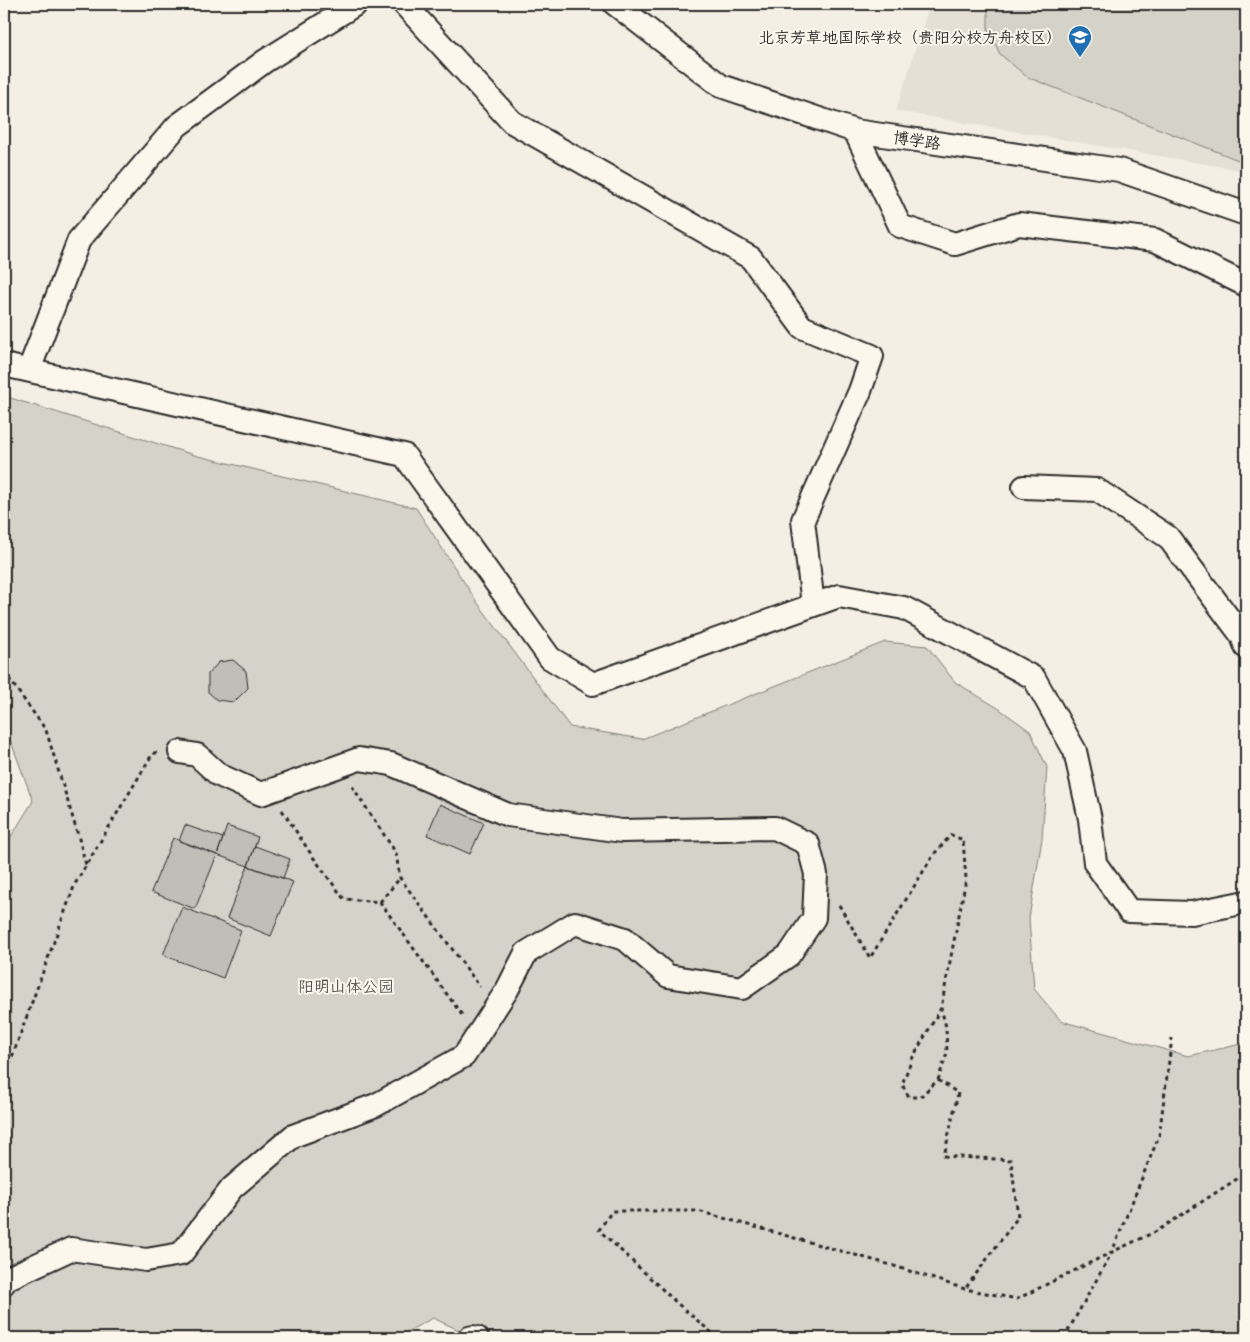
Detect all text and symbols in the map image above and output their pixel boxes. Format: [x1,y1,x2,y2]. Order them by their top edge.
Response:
school or university icon: 北京芳草地国际学校（贵阳分校方舟校区） [1067,24,1093,58]
place label: 北京芳草地国际学校（贵阳分校方舟校区） [758,26,1062,48]
street label: 博学路 [892,126,942,154]
park label: 阳明山体公园 [298,975,394,997]

